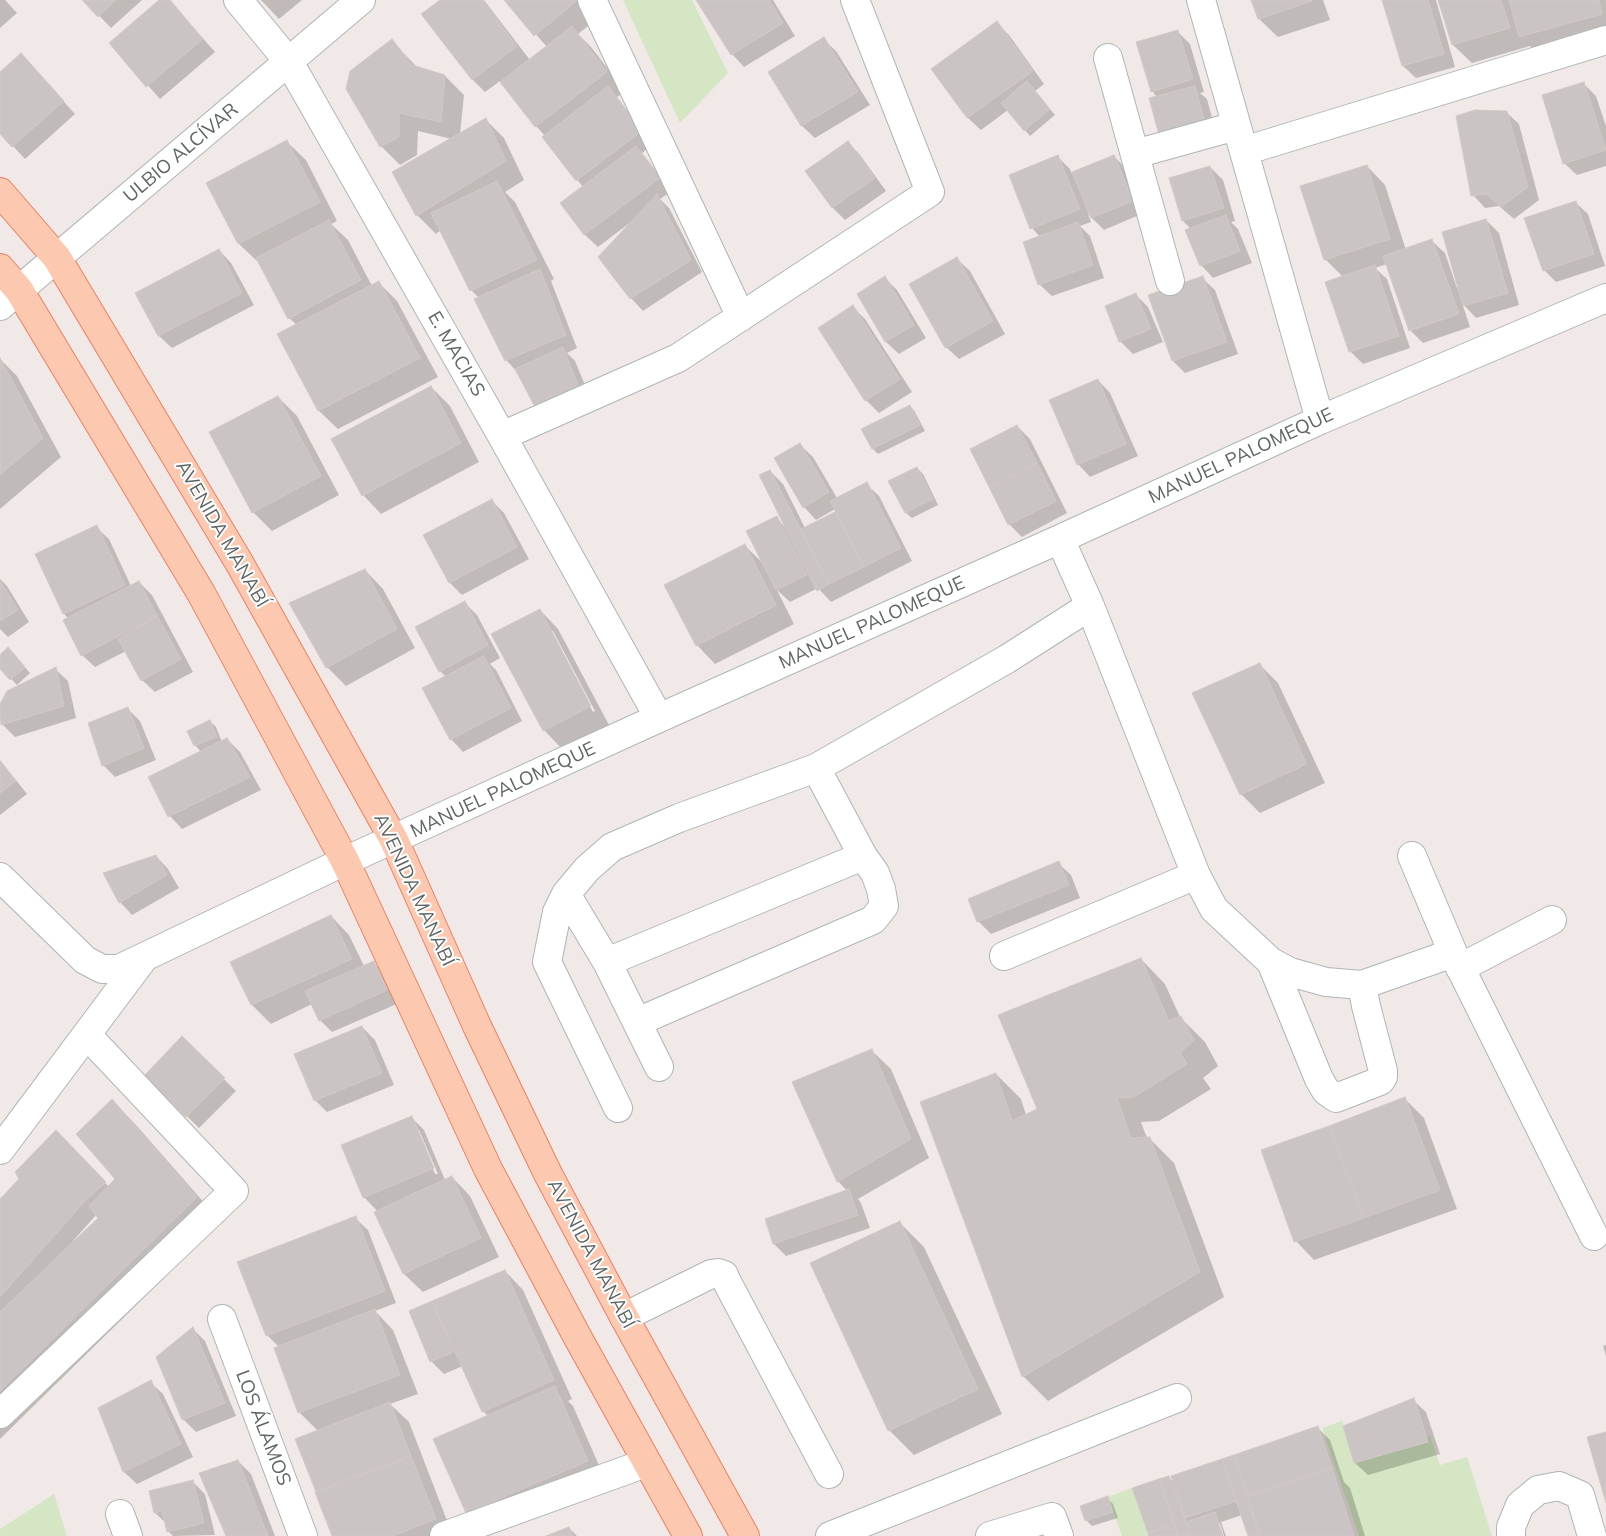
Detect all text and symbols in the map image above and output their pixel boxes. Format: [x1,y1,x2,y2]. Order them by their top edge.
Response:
street label: ULBIO ALCÍVAR [119,98,243,208]
street label: E. MACIAS [423,307,489,401]
street label: MANUEL PALOMEQUE [1145,403,1337,509]
street label: AVENIDA MANABÍ [171,457,273,611]
street label: MANUEL PALOMEQUE [775,572,969,674]
street label: MANUEL PALOMEQUE [407,737,599,843]
street label: AVENIDA MANABÍ [369,810,459,970]
street label: AVENIDA MANABÍ [542,1176,640,1332]
street label: LOS ÁLAMOS [231,1367,295,1489]

